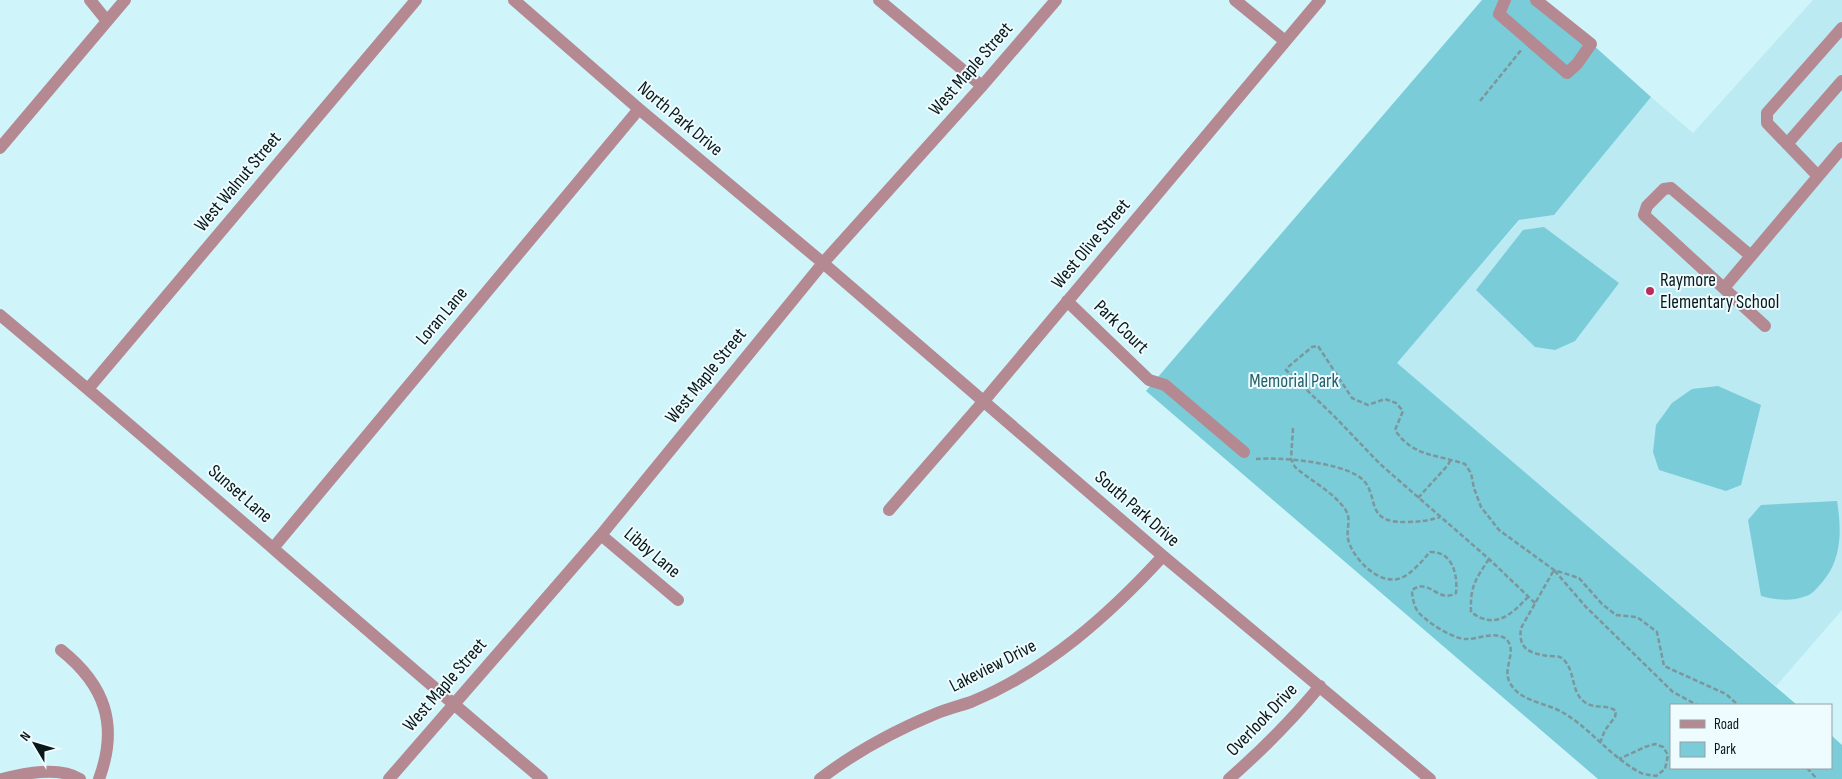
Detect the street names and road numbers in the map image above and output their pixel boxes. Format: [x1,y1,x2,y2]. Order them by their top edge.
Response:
street label: West Maple Street [924,18,1018,120]
street label: North Park Drive [633,77,727,161]
street label: West Walnut Street [190,127,286,237]
street label: West Olive Street [1047,194,1135,294]
street label: Loran Lane [411,282,473,350]
street label: Park Court [1089,295,1153,359]
street label: West Maple Street [661,324,752,428]
street label: Sunset Lane [203,460,277,528]
street label: South Park Drive [1090,466,1184,552]
street label: Libby Lane [619,523,685,583]
street label: West Maple Street [398,634,492,736]
street label: Lakeview Drive [946,634,1040,698]
street label: Overlook Drive [1222,679,1302,761]

